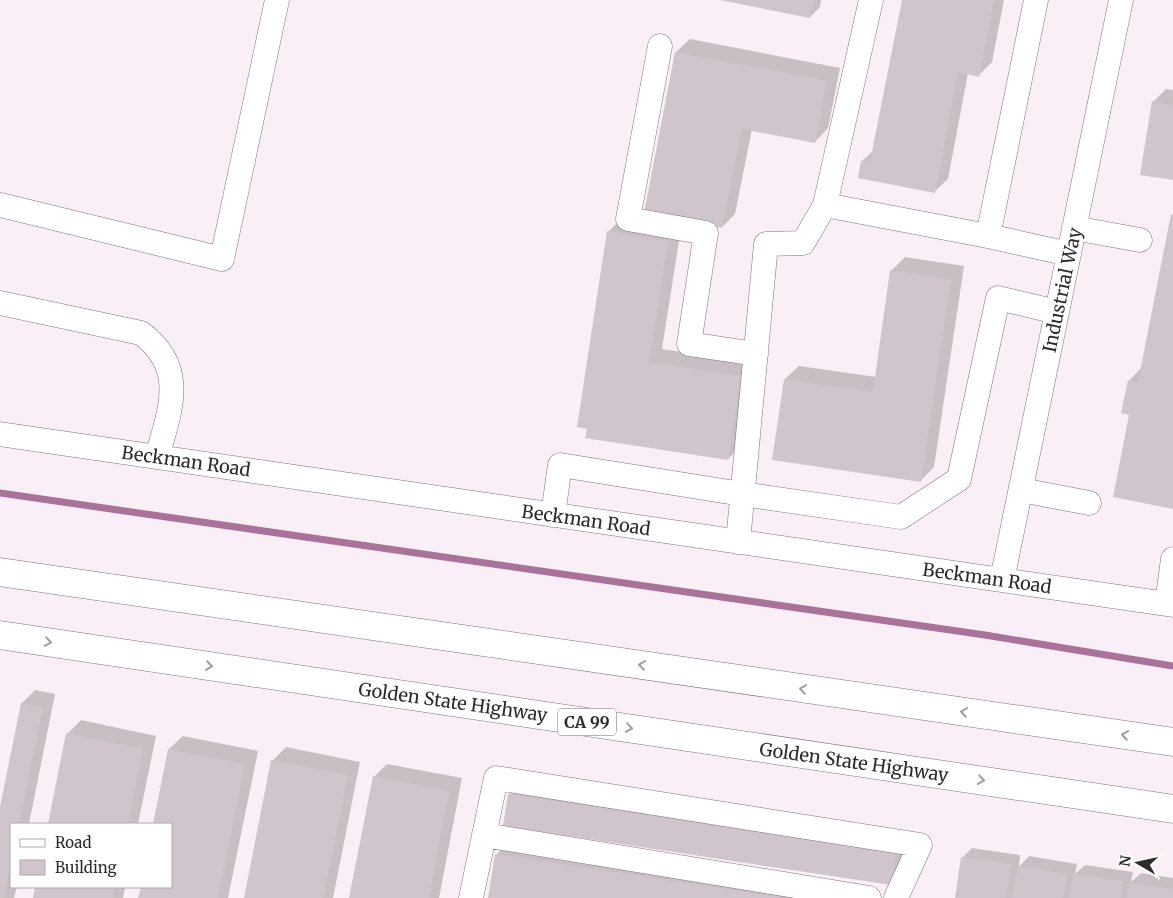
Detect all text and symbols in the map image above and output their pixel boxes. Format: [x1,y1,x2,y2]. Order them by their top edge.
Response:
street label: Industrial Way [1038,225,1087,354]
street label: Beckman Road [120,441,252,481]
street label: Beckman Road [520,500,652,540]
street label: Beckman Road [921,558,1053,598]
one-way arrow [44,637,53,647]
one-way arrow [205,661,213,671]
one-way arrow [638,661,647,671]
street label: Golden State Highway [357,677,550,727]
one-way arrow [799,684,807,695]
one-way arrow [960,708,968,718]
road number: CA 99 [558,709,616,736]
one-way arrow [625,723,634,733]
one-way arrow [1120,731,1129,741]
street label: Golden State Highway [758,737,951,787]
one-way arrow [976,775,985,785]
legend [10,823,172,888]
text: Road [55,833,91,852]
north arrow [1113,838,1163,888]
text: N [1115,854,1135,868]
text: Building [55,858,117,877]

